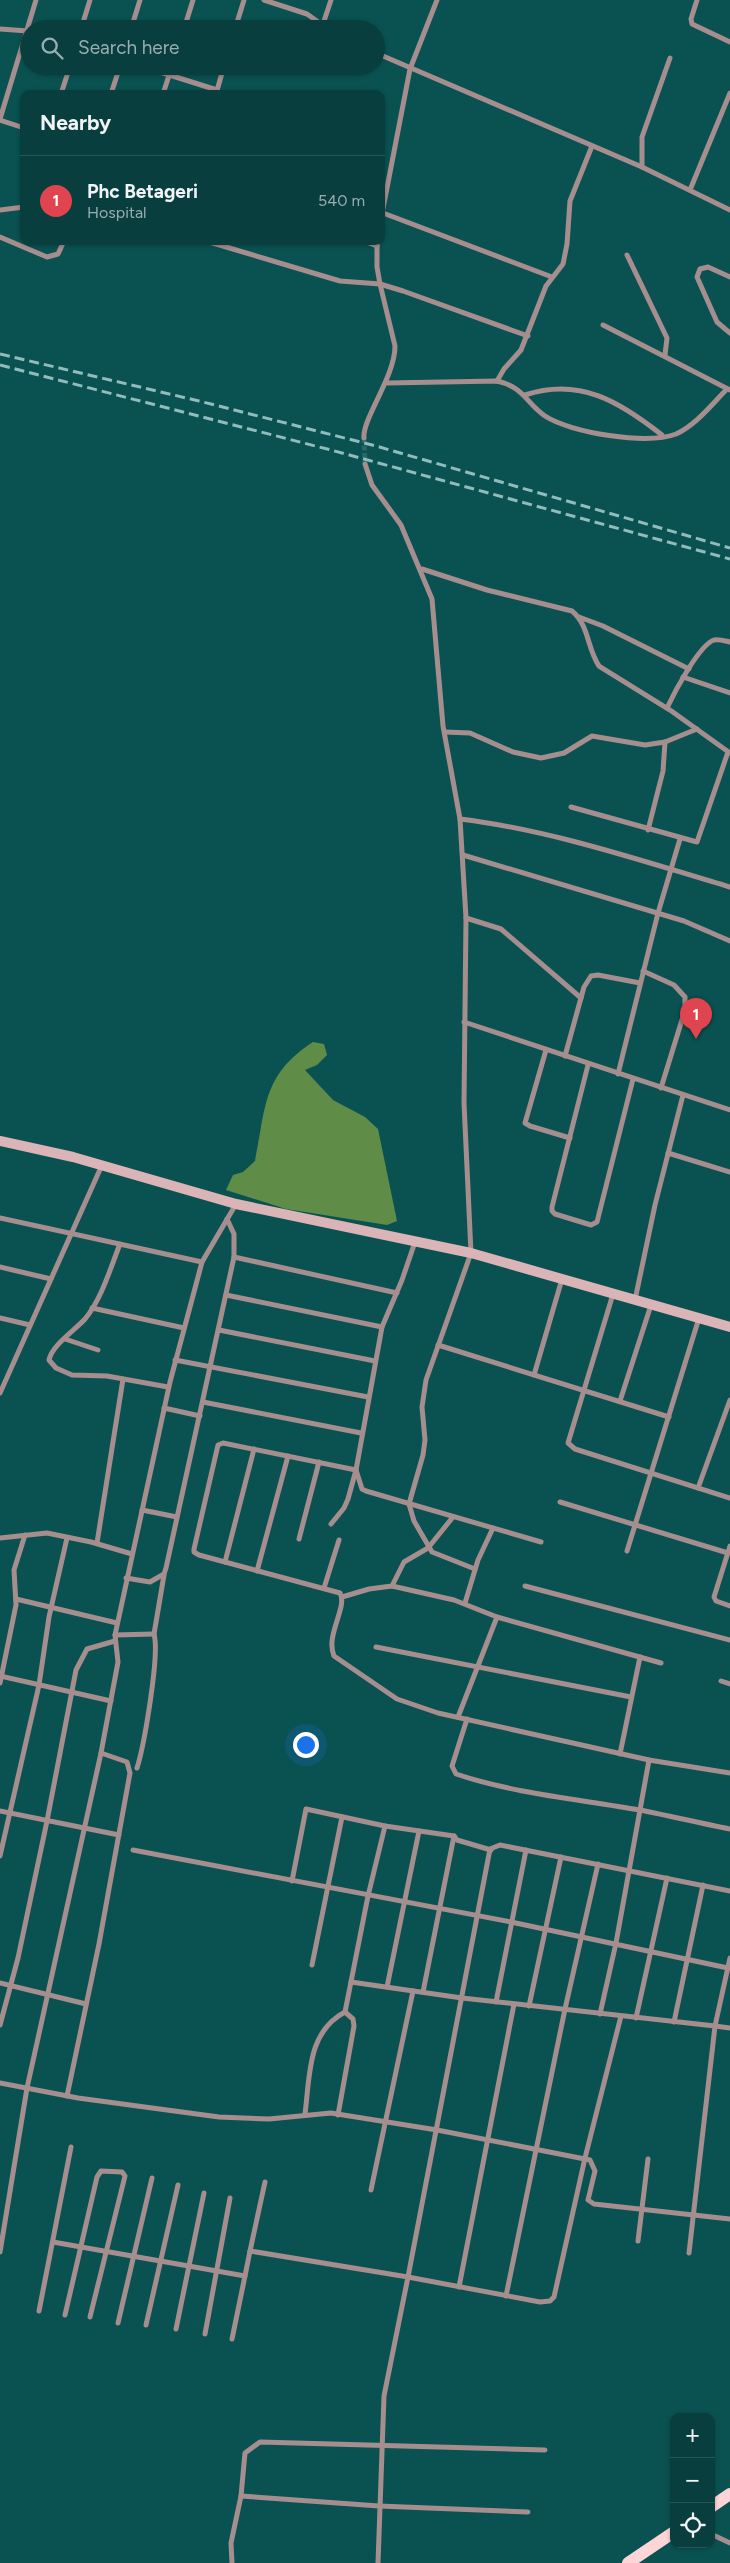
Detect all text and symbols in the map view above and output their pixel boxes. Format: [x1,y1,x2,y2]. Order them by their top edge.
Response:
search box [20,20,385,75]
icon: search [38,34,66,62]
text: Search here [78,36,180,59]
text: Nearby [40,110,111,135]
text: Phc Betageri [87,180,198,203]
text: 1 [53,191,59,210]
text: 540 m [318,191,365,210]
text: Hospital [87,203,147,222]
pin: 1 [680,998,712,1039]
your location [293,1732,319,1758]
map controls [670,2413,715,2548]
button: + [670,2413,715,2458]
button: − [670,2458,715,2503]
button: locate [670,2503,715,2548]

